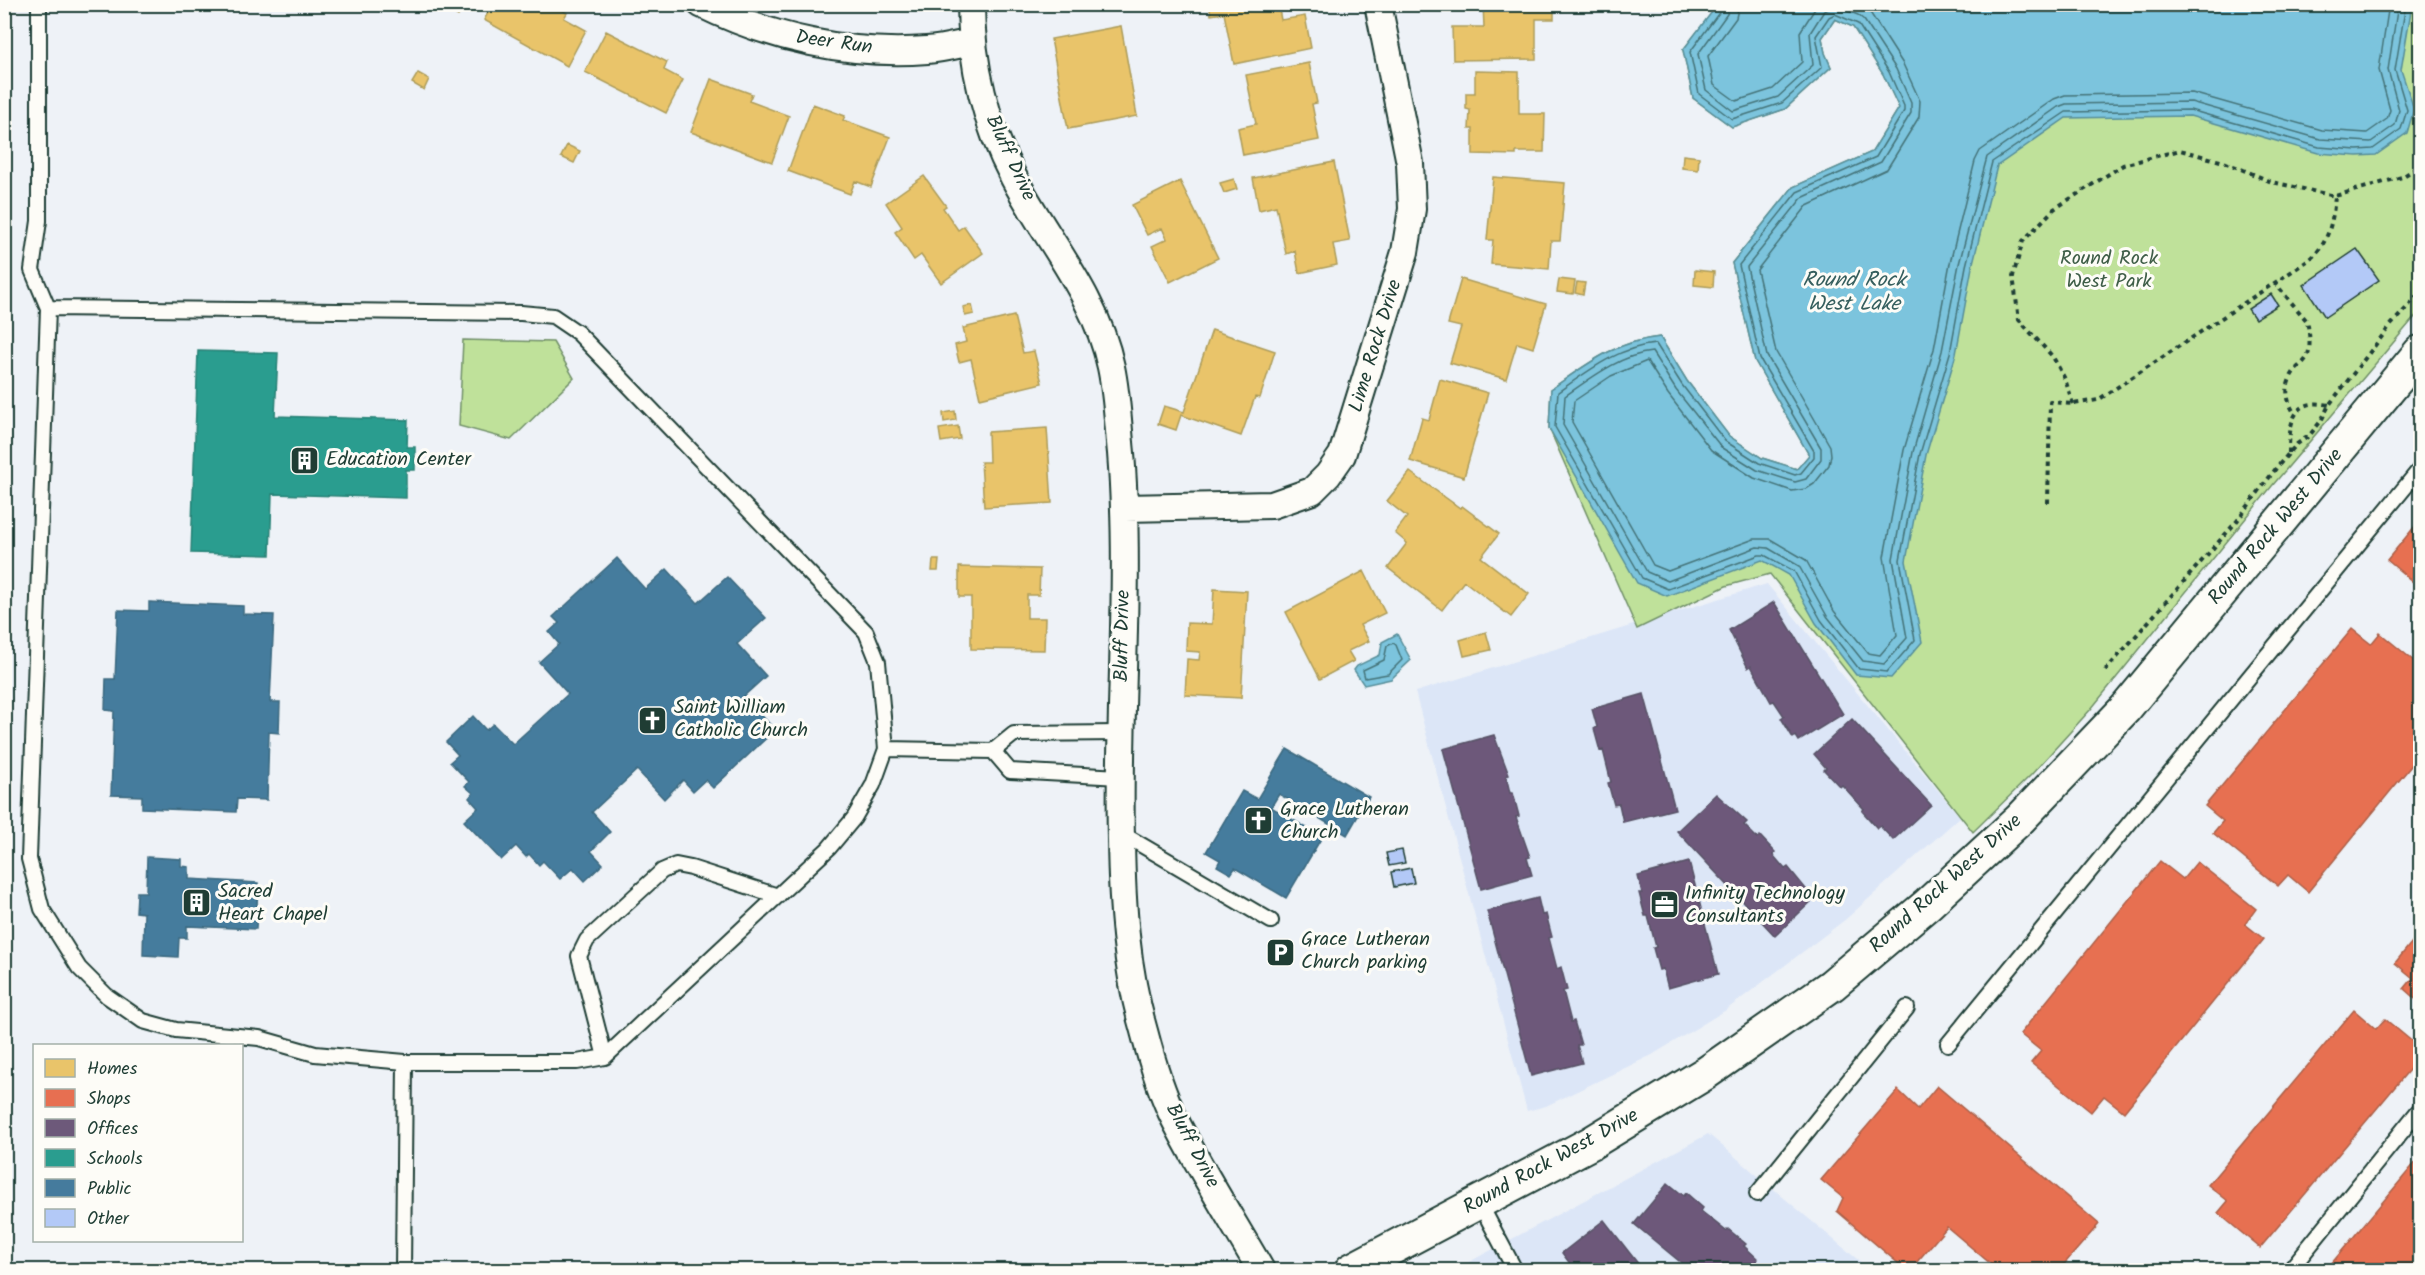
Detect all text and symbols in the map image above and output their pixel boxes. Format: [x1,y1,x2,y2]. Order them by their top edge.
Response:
street label: Deer Run [793,22,875,64]
street label: Bluff Drive [976,110,1044,206]
park label: Round Rock West Park [2060,243,2159,298]
water label: Round Rock West Lake [1803,264,1909,321]
street label: Lime Rock Drive [1341,276,1411,416]
street label: Round Rock West Drive [2201,441,2351,613]
building icon: Education Center [289,444,321,476]
place label: Education Center [326,444,472,476]
street label: Bluff Drive [1106,590,1140,682]
place label: Saint William Catholic Church [674,692,808,747]
church icon: Saint William Catholic Church [637,704,669,736]
place label: Grace Lutheran Church [1280,794,1409,849]
church icon: Grace Lutheran Church [1243,805,1275,837]
street label: Round Rock West Drive [1862,806,2030,962]
place label: Sacred Heart Chapel [218,876,328,931]
place label: Infinity Technology Consultants [1685,878,1845,933]
building icon: Sacred Heart Chapel [181,887,213,919]
office icon: Infinity Technology Consultants [1648,889,1680,921]
place label: Grace Lutheran Church parking [1301,924,1430,979]
parking icon: Grace Lutheran Church parking [1264,936,1296,968]
legend [33,1044,243,1242]
text: Homes [87,1055,138,1084]
text: Shops [87,1085,131,1114]
street label: Bluff Drive [1156,1098,1228,1194]
street label: Round Rock West Drive [1457,1100,1645,1224]
text: Offices [87,1115,138,1144]
text: Schools [87,1145,143,1174]
text: Public [87,1175,132,1204]
text: Other [87,1205,130,1234]

